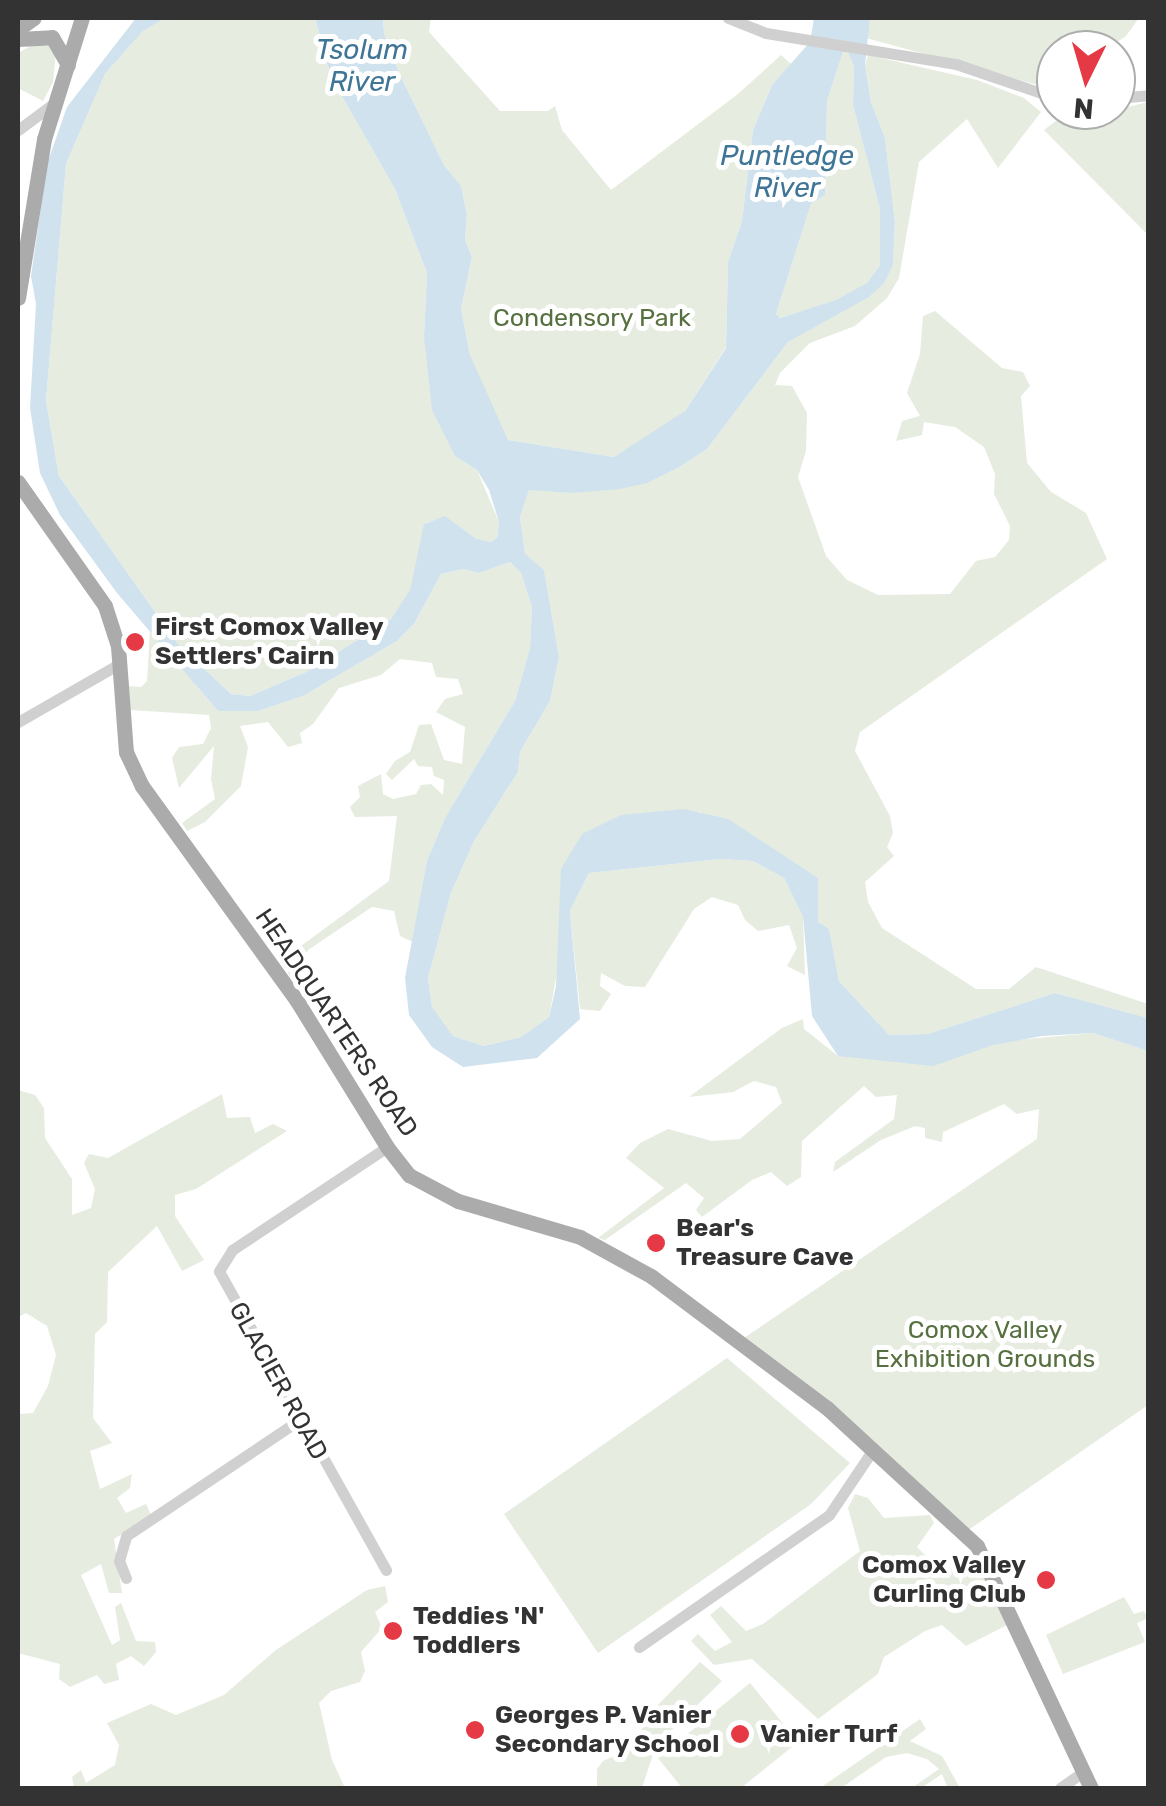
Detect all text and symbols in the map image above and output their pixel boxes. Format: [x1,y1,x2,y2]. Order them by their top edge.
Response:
north arrow [1036,30,1136,130]
water label: Tsolum River [316,33,408,99]
text: N [1072,91,1095,126]
water label: Puntledge River [720,139,854,205]
park label: Condensory Park [493,303,691,333]
place label: First Comox Valley Settlers' Cairn [155,613,384,672]
marker: First Comox Valley Settlers' Cairn [124,631,146,653]
street label: HEADQUARTERS ROAD [248,903,424,1143]
place label: Bear's Treasure Cave [676,1214,854,1273]
marker: Bear's Treasure Cave [645,1232,667,1254]
street label: GLACIER ROAD [222,1297,334,1465]
park label: Comox Valley Exhibition Grounds [875,1316,1095,1375]
place label: Comox Valley Curling Club [861,1551,1026,1610]
marker: Comox Valley Curling Club [1035,1569,1057,1591]
place label: Teddies 'N' Toddlers [413,1602,544,1661]
marker: Teddies 'N' Toddlers [382,1620,404,1642]
place label: Georges P. Vanier Secondary School [495,1701,720,1760]
marker: Georges P. Vanier Secondary School [464,1719,486,1741]
place label: Vanier Turf [760,1719,898,1749]
marker: Vanier Turf [729,1723,751,1745]

